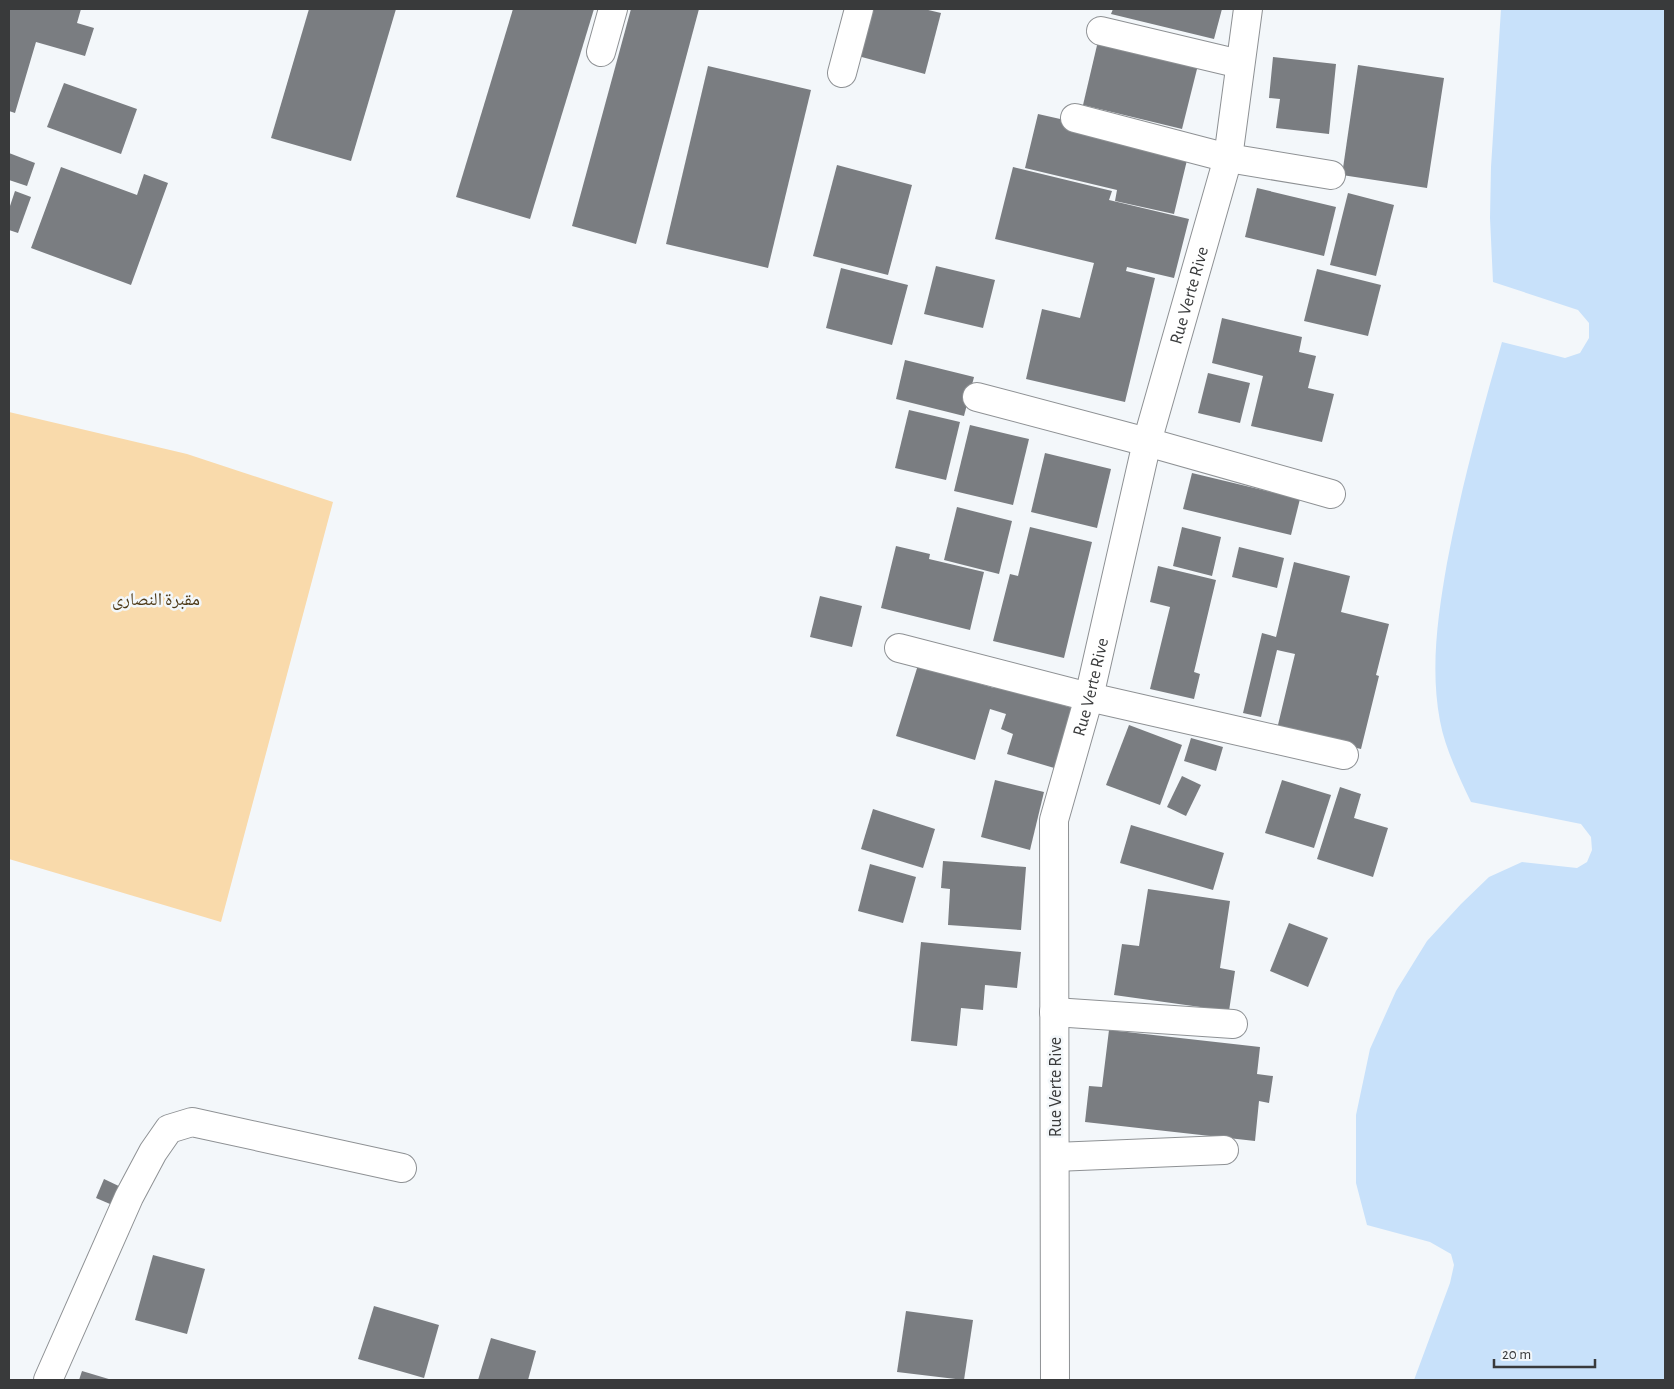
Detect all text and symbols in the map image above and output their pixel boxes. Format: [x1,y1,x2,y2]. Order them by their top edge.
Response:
street label: Rue Verte Rive [1167,245,1212,346]
park label: مقبرة النصارى [112,591,200,610]
street label: Rue Verte Rive [1070,636,1112,738]
street label: Rue Verte Rive [1047,1037,1065,1137]
scale bar [1494,1336,1595,1368]
text: 20 m [1502,1347,1531,1362]

